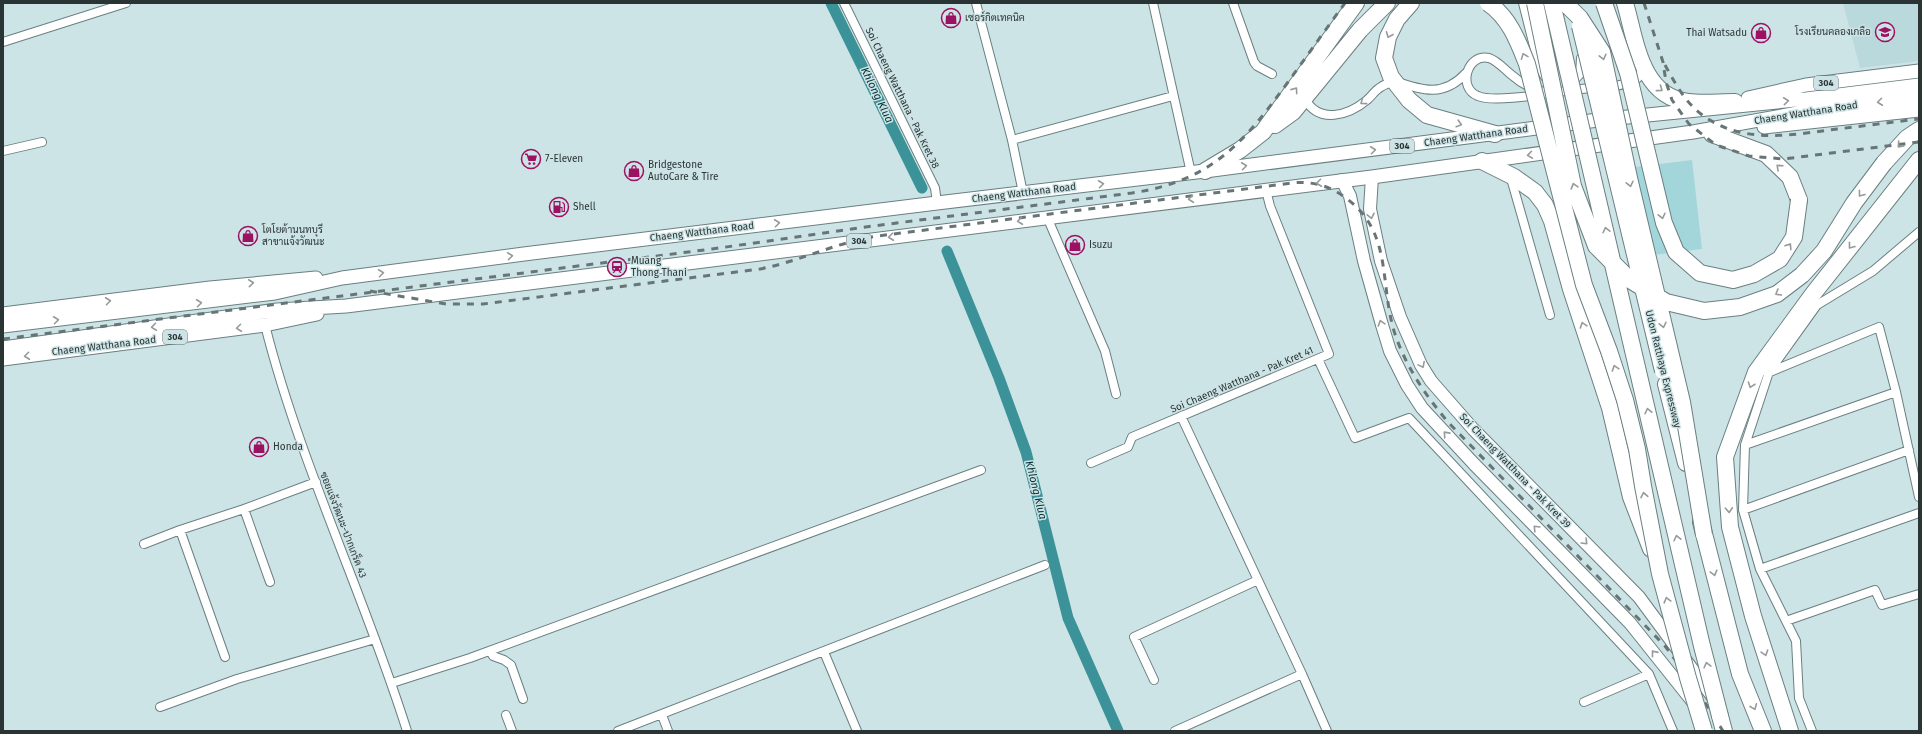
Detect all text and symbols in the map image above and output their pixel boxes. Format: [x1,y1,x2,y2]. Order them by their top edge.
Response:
shop icon: เซอร์กิตเทคนิค [940,7,962,29]
place label: เซอร์กิตเทคนิค [965,10,1025,24]
school or university icon: โรงเรียนคลองเกลือ [1874,21,1896,43]
shop icon: Thai Watsadu [1750,22,1772,44]
place label: โรงเรียนคลองเกลือ [1794,25,1871,38]
street label: Soi Chaeng Watthana - Pak Kret 38 [863,26,942,171]
place label: Thai Watsadu [1686,27,1747,39]
one-way arrow [1386,31,1394,38]
one-way arrow [1520,52,1528,59]
one-way arrow [1598,54,1607,61]
water label: Khlong Klua [858,65,896,125]
road number: 304 [1814,76,1838,90]
one-way arrow [1656,84,1663,91]
one-way arrow [1290,87,1297,94]
one-way arrow [1783,97,1789,106]
one-way arrow [1877,97,1883,106]
one-way arrow [1361,98,1368,105]
street label: Chaeng Watthana Road [1753,99,1859,127]
one-way arrow [1456,119,1462,127]
street label: Chaeng Watthana Road [1423,123,1529,149]
road number: 304 [1390,139,1414,153]
one-way arrow [1898,141,1905,148]
one-way arrow [1370,145,1376,154]
supermarket icon: 7-Eleven [520,148,542,170]
one-way arrow [1527,150,1533,159]
place label: 7-Eleven [545,153,583,165]
place label: Bridgestone AutoCare & Tire [648,159,718,183]
shop icon: Bridgestone AutoCare & Tire [623,160,645,182]
one-way arrow [1241,162,1247,171]
one-way arrow [1776,164,1784,172]
one-way arrow [1316,178,1323,187]
one-way arrow [1098,180,1104,189]
street label: Chaeng Watthana Road [971,181,1077,205]
one-way arrow [1626,181,1634,188]
one-way arrow [1570,183,1579,190]
one-way arrow [1858,190,1865,197]
one-way arrow [1187,195,1194,204]
fuel station icon: Shell [548,196,570,218]
place label: Shell [573,201,596,213]
one-way arrow [1367,213,1375,219]
one-way arrow [1658,213,1666,219]
one-way arrow [1017,216,1023,225]
one-way arrow [774,219,781,228]
street label: Chaeng Watthana Road [649,220,755,244]
place label: โตโยต้านนทบุรี สาขาแจ้งวัฒนะ [261,223,324,248]
shop icon: โตโยต้านนทบุรี สาขาแจ้งวัฒนะ [237,225,259,247]
one-way arrow [1602,227,1611,234]
one-way arrow [888,232,894,241]
road number: 304 [847,234,871,248]
shop icon: Isuzu [1064,234,1086,256]
place label: Isuzu [1089,239,1113,251]
one-way arrow [1849,241,1856,248]
one-way arrow [1784,243,1791,250]
one-way arrow [506,252,513,261]
place label: Muang Thong Thani [631,255,687,279]
station icon: Muang Thong Thani [606,256,628,278]
one-way arrow [378,269,384,278]
one-way arrow [248,279,254,288]
one-way arrow [1775,288,1782,295]
one-way arrow [105,296,111,305]
one-way arrow [196,298,202,307]
street label: Udon Ratthaya Expressway [1643,309,1683,429]
one-way arrow [53,316,59,325]
one-way arrow [1377,320,1386,327]
one-way arrow [1579,321,1588,328]
one-way arrow [1659,321,1667,328]
one-way arrow [151,322,157,331]
one-way arrow [236,324,242,333]
road number: 304 [163,330,187,344]
street label: Chaeng Watthana Road [51,334,157,358]
street label: Soi Chaeng Watthana - Pak Kret 41 [1169,344,1315,416]
one-way arrow [24,351,30,360]
one-way arrow [1417,361,1424,368]
one-way arrow [1611,365,1619,372]
one-way arrow [1747,381,1756,388]
one-way arrow [1645,408,1653,414]
street label: Soi Chaeng Watthana - Pak Kret 39 [1457,411,1573,531]
one-way arrow [1443,431,1451,439]
shop icon: Honda [248,436,270,458]
place label: Honda [273,441,303,453]
water label: Khlong Klua [1022,459,1050,521]
street label: ซอยแจ้งวัฒนะ-ปากเกร็ด 43 [317,470,371,580]
one-way arrow [1641,491,1649,498]
one-way arrow [1724,507,1733,513]
one-way arrow [1533,525,1541,533]
one-way arrow [1674,535,1682,541]
one-way arrow [1580,537,1588,545]
one-way arrow [1709,569,1718,576]
one-way arrow [1663,597,1672,604]
one-way arrow [1760,649,1769,656]
one-way arrow [1651,651,1658,658]
one-way arrow [1703,661,1711,668]
one-way arrow [1749,703,1757,710]

